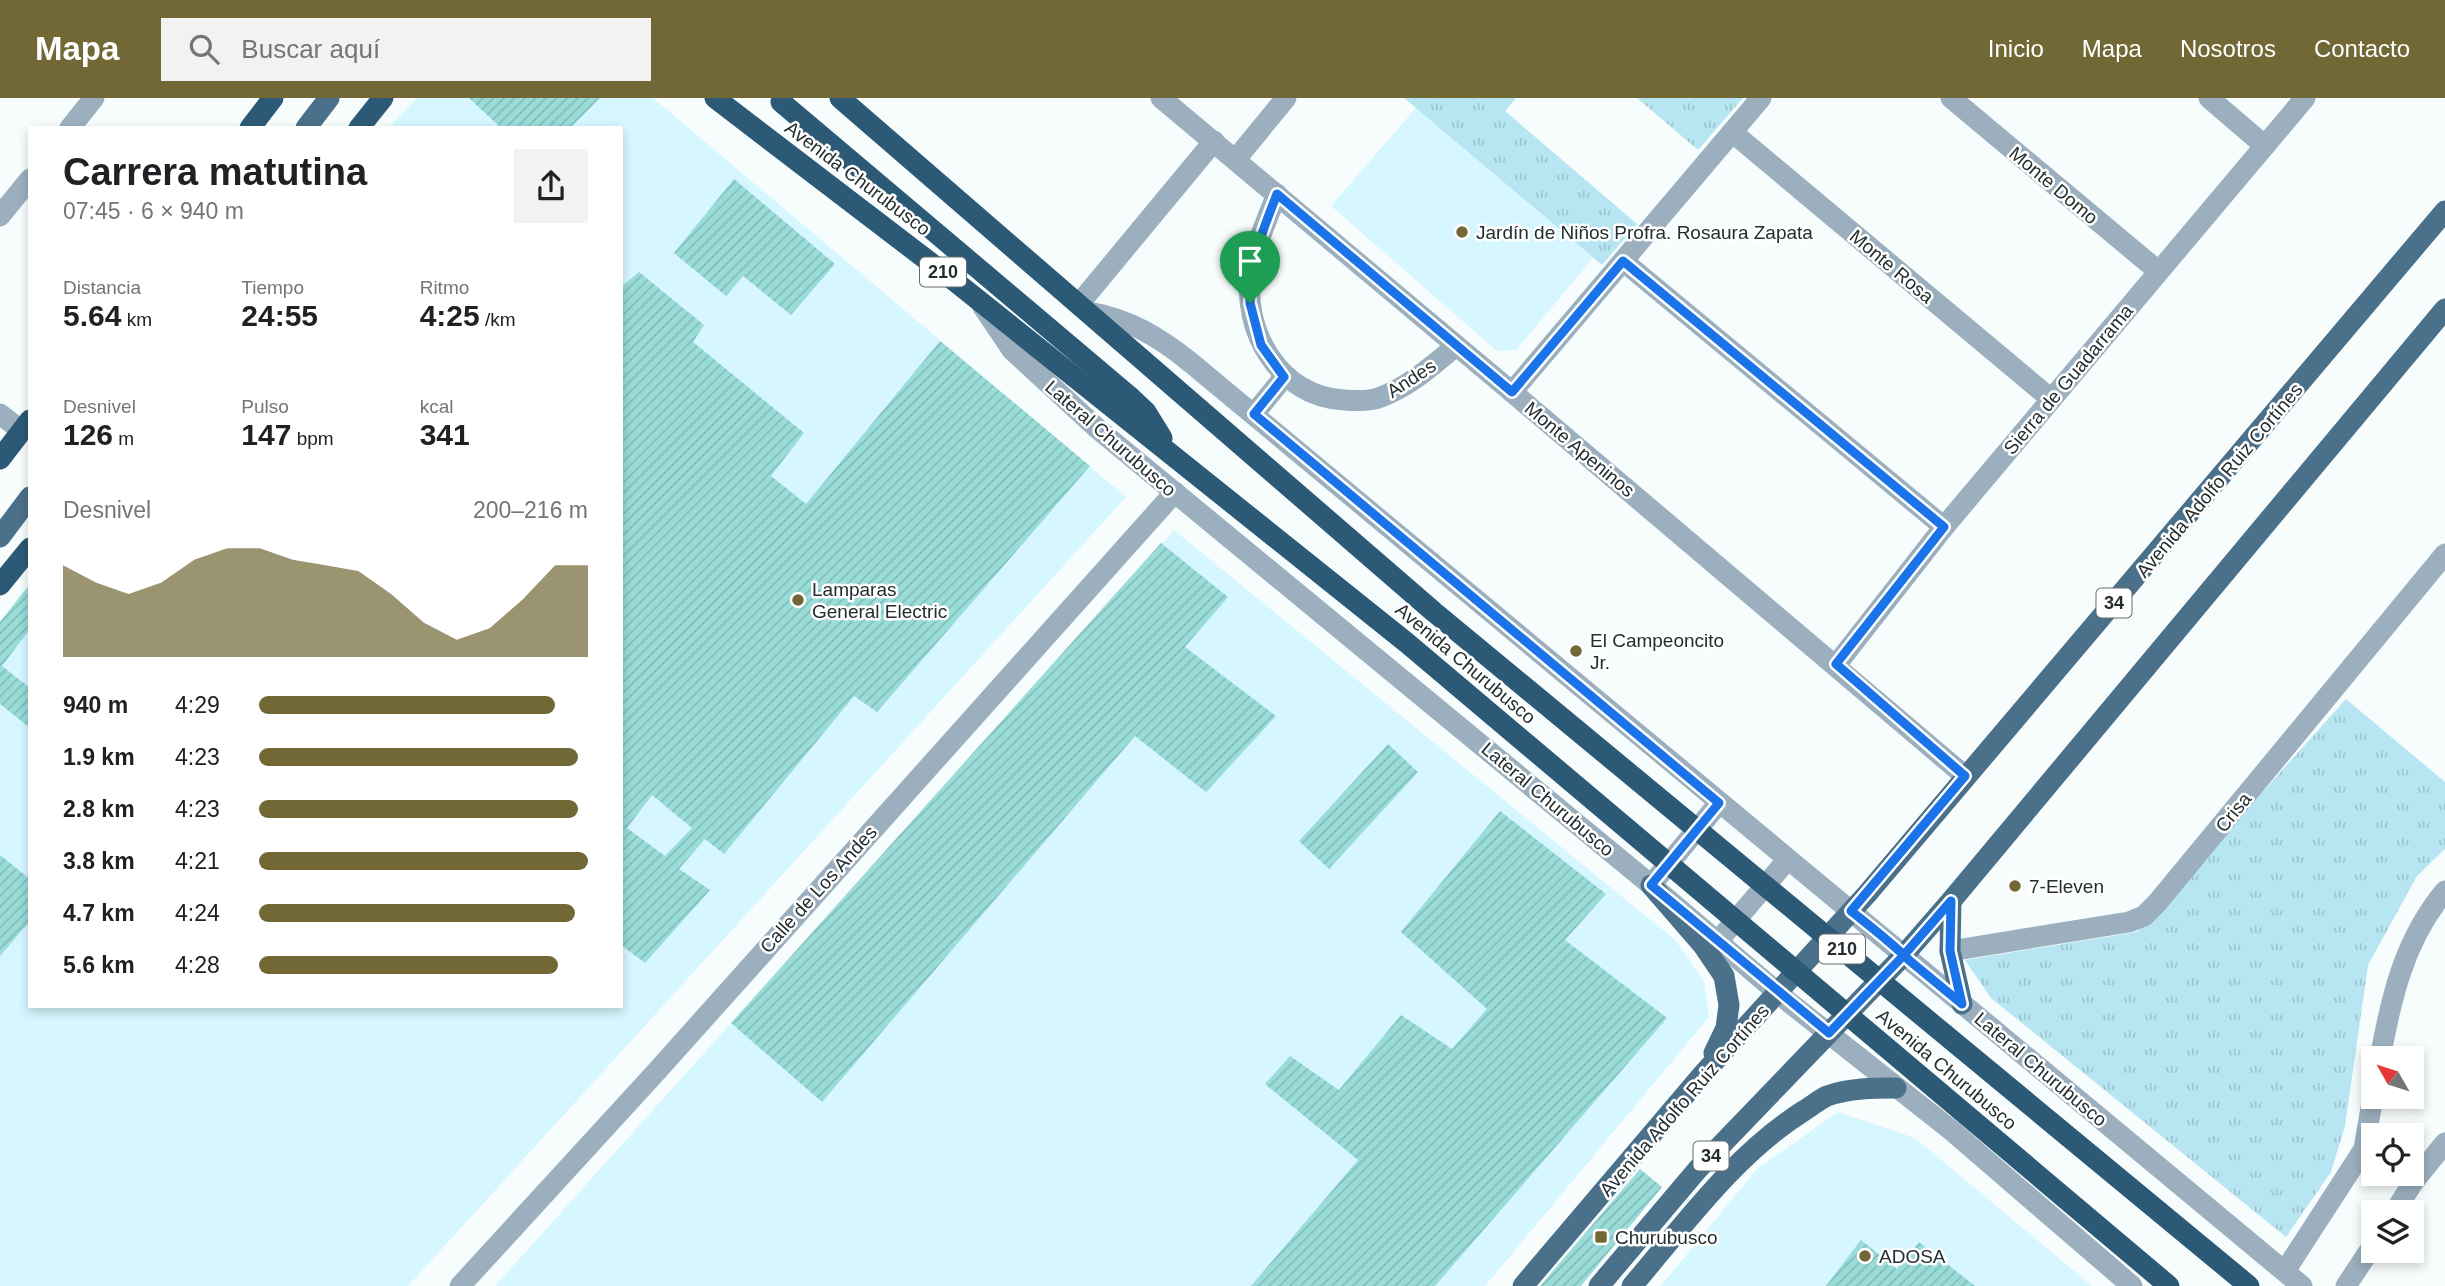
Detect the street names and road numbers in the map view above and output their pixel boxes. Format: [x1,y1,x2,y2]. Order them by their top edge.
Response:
street label: Avenida Churubusco [781,117,934,240]
street label: Monte Domo [2005,142,2102,228]
street label: Monte Rosa [1846,225,1938,308]
road number: 210 [920,258,966,286]
street label: Sierra de Guadarrama [2000,300,2137,458]
street label: Andes [1383,355,1440,402]
street label: Lateral Churubusco [1041,376,1180,501]
street label: Avenida Adolfo Ruiz Cortínes [2132,379,2307,582]
street label: Monte Apeninos [1521,398,1639,501]
road number: 34 [2096,588,2132,618]
street label: Avenida Churubusco [1391,599,1540,728]
street label: Lateral Churubusco [1477,738,1618,861]
street label: Crisa [2211,788,2256,836]
street label: Calle de Los Andes [756,821,881,957]
road number: 210 [1819,934,1865,964]
street label: Avenida Adolfo Ruiz Cortínes [1595,1000,1773,1200]
street label: Avenida Churubusco [1872,1005,2021,1134]
street label: Lateral Churubusco [1970,1008,2111,1131]
road number: 34 [1694,1142,1728,1170]

